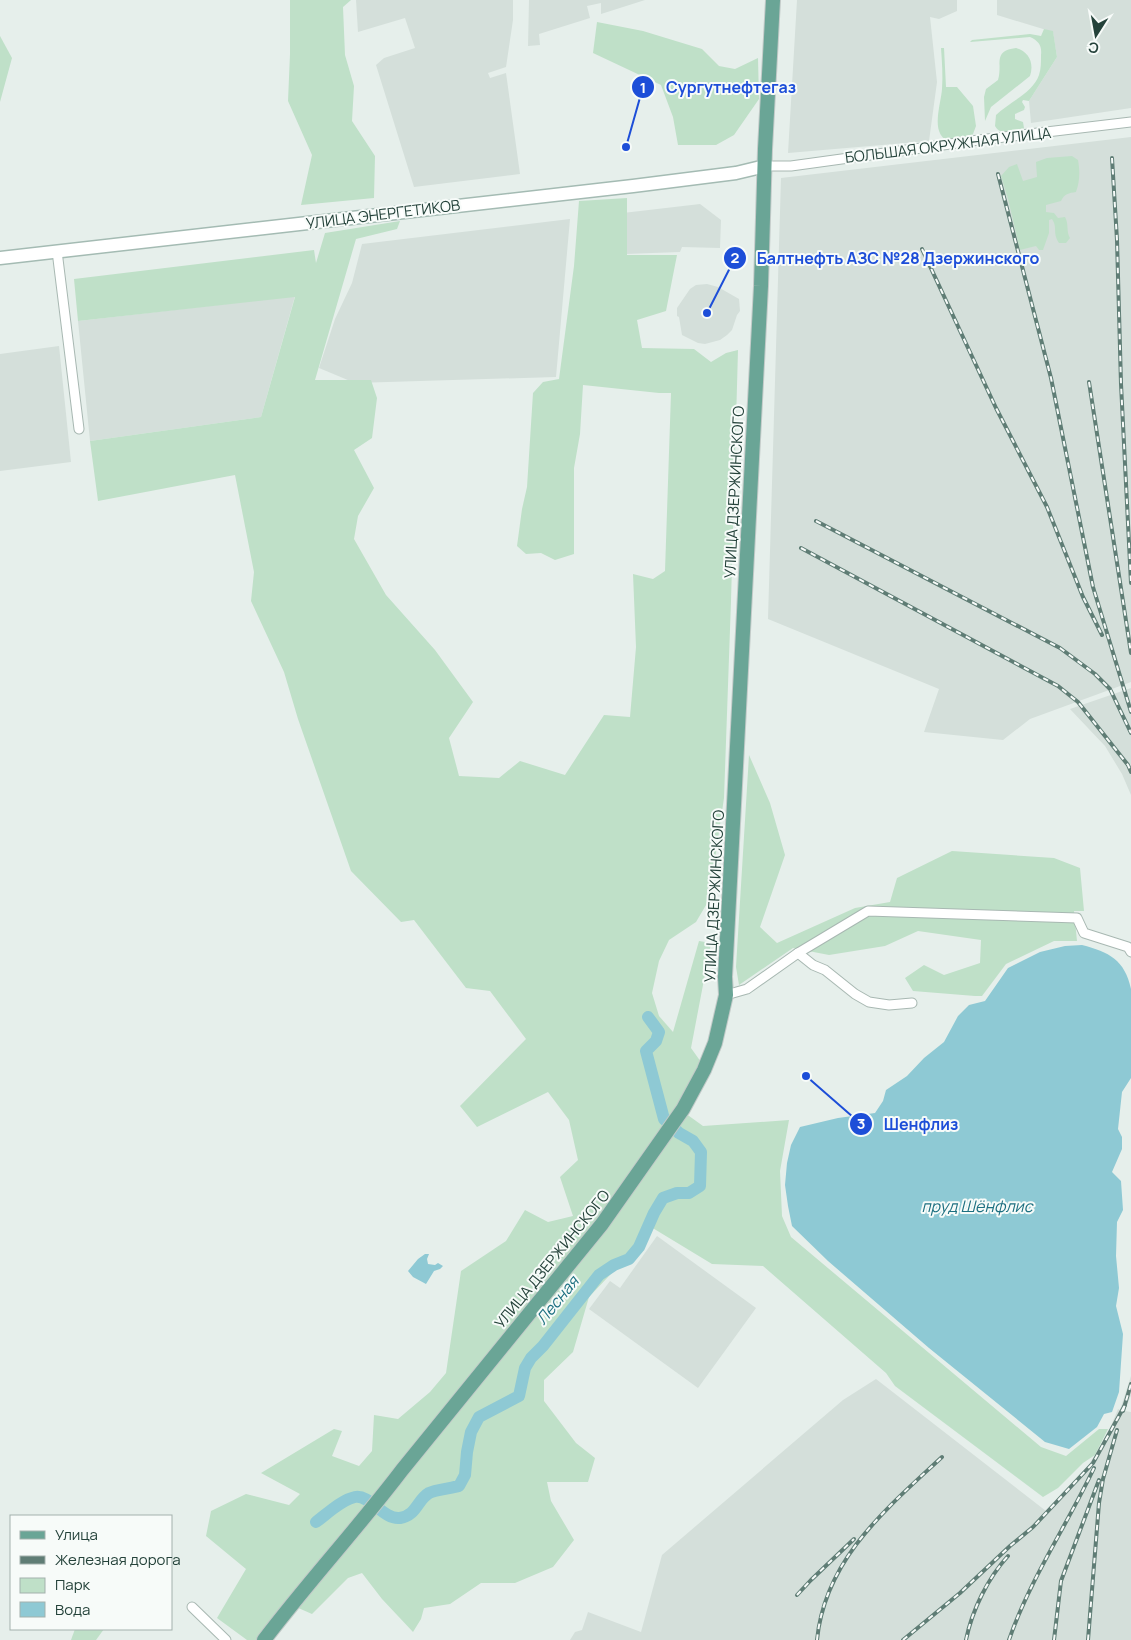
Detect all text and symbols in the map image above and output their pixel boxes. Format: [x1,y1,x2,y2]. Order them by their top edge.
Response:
north arrow [1071,10,1121,60]
text: С [1087,38,1100,59]
callout: Сургутнефтегаз [631,72,806,103]
text: Сургутнефтегаз [666,76,796,98]
text: 1 [640,77,646,98]
street label: БОЛЬШАЯ ОКРУЖНАЯ УЛИЦА [844,122,1053,168]
street label: УЛИЦА ЭНЕРГЕТИКОВ [305,194,461,234]
callout: Балтнефть АЗС №28 Дзержинского [722,243,1050,274]
text: 2 [731,247,740,268]
text: Балтнефть АЗС №28 Дзержинского [757,247,1039,269]
street label: УЛИЦА ДЗЕРЖИНСКОГО [719,405,749,579]
street label: УЛИЦА ДЗЕРЖИНСКОГО [699,809,729,983]
callout: Шенфлиз [849,1108,969,1139]
text: 3 [857,1113,865,1134]
text: Шенфлиз [884,1113,958,1135]
street label: УЛИЦА ДЗЕРЖИНСКОГО [490,1185,615,1333]
water label: пруд Шёнфлис [921,1195,1034,1217]
water label: Лесная [531,1270,584,1329]
legend [10,1515,172,1630]
text: Улица [55,1524,98,1545]
text: Железная дорога [55,1549,180,1570]
text: Парк [55,1574,91,1595]
text: Вода [55,1599,90,1620]

